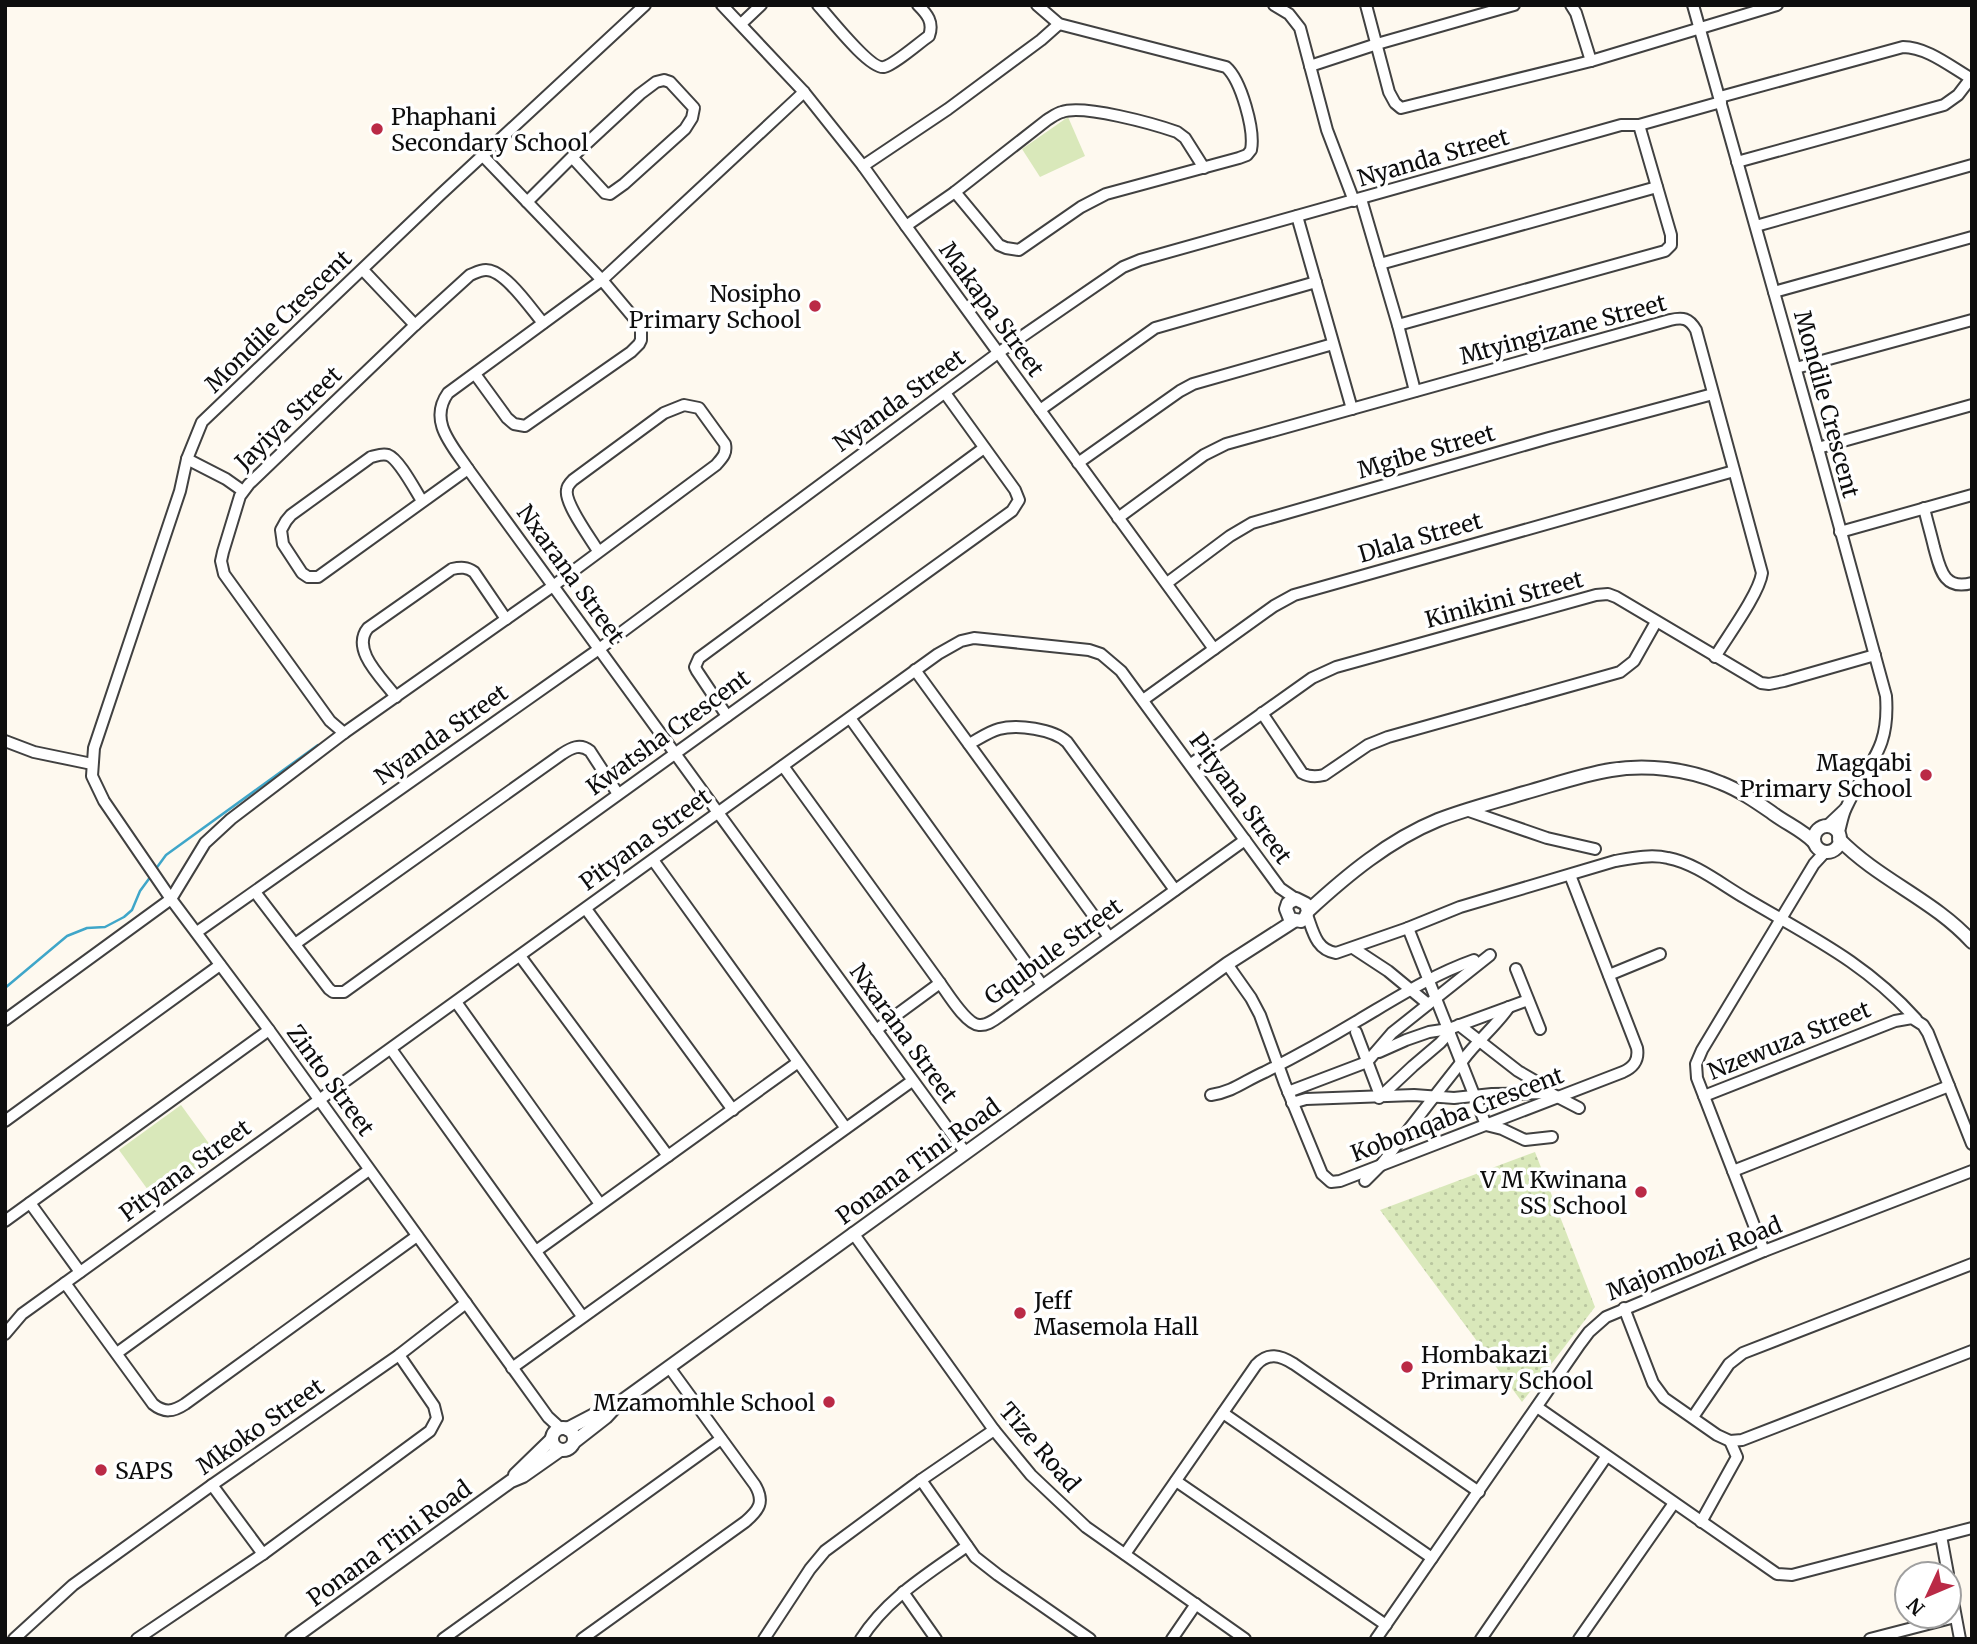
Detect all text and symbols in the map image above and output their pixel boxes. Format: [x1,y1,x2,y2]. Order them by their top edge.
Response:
place label: Phaphani Secondary School [391,102,588,157]
marker: Phaphani Secondary School [369,121,385,137]
street label: Nyanda Street [1354,122,1512,192]
street label: Makapa Street [933,236,1051,382]
street label: Mondile Crescent [199,244,357,398]
place label: Nosipho Primary School [629,279,801,334]
street label: Mtyingizane Street [1457,287,1669,371]
marker: Nosipho Primary School [807,298,823,314]
street label: Mondile Crescent [1788,307,1866,501]
street label: Nyanda Street [827,342,971,458]
street label: Jayiya Street [228,360,347,477]
street label: Mgibe Street [1354,418,1498,484]
street label: Nxarana Street [511,499,631,649]
street label: Dlala Street [1355,506,1485,568]
street label: Kinikini Street [1422,564,1586,634]
street label: Kwatsha Crescent [581,663,755,801]
street label: Nyanda Street [369,677,513,791]
street label: Pityana Street [1184,727,1298,869]
place label: Magqabi Primary School [1740,748,1912,803]
marker: Magqabi Primary School [1918,767,1934,783]
street label: Pityana Street [574,782,716,896]
street label: Gqubule Street [978,891,1128,1011]
street label: Nxarana Street [844,958,964,1108]
street label: Nzewuza Street [1703,994,1875,1086]
street label: Zinto Street [281,1019,381,1141]
street label: Kobonqaba Crescent [1347,1060,1567,1168]
street label: Ponana Tini Road [830,1092,1006,1230]
street label: Pityana Street [114,1113,256,1227]
place label: V M Kwinana SS School [1480,1165,1627,1220]
marker: V M Kwinana SS School [1633,1184,1649,1200]
street label: Majombozi Road [1602,1210,1786,1306]
place label: Jeff Masemola Hall [1033,1286,1199,1341]
marker: Jeff Masemola Hall [1012,1305,1028,1321]
place label: Hombakazi Primary School [1421,1340,1593,1395]
marker: Hombakazi Primary School [1399,1359,1415,1375]
street label: Mkoko Street [191,1371,329,1481]
place label: Mzamomhle School [593,1388,815,1417]
marker: Mzamomhle School [821,1394,837,1410]
street label: Tize Road [993,1396,1087,1498]
place label: SAPS [115,1456,173,1485]
marker: SAPS [93,1462,109,1478]
street label: Ponana Tini Road [301,1474,477,1612]
north arrow [1893,1560,1963,1630]
text: N [1902,1593,1930,1621]

